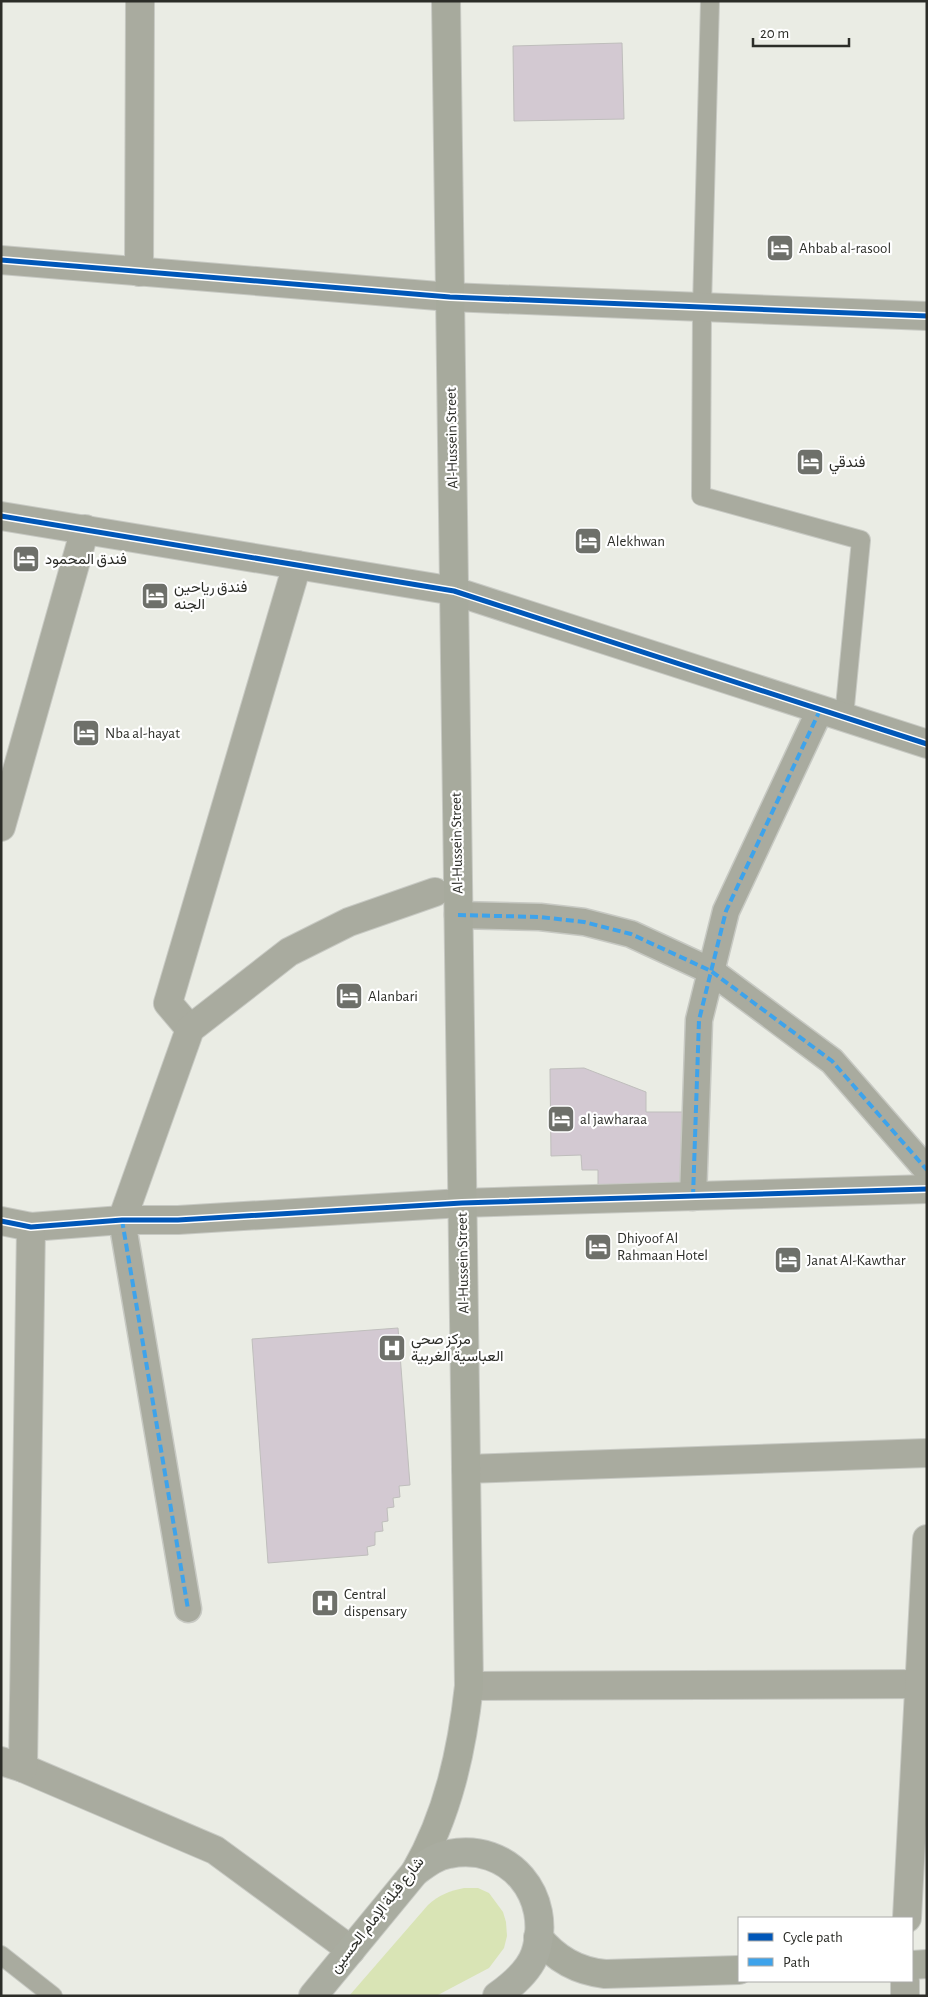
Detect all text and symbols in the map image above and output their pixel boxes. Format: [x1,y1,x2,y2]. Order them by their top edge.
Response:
scale bar [753,15,849,47]
text: 20 m [760,26,789,41]
hotel icon: Ahbab al-rasool [765,233,795,263]
place label: Ahbab al-rasool [799,241,891,256]
street label: Al-Hussein Street [444,387,460,489]
hotel icon: فندقي [795,447,825,477]
place label: فندقي [829,455,866,475]
hotel icon: Alekhwan [573,526,603,556]
place label: Alekhwan [607,534,665,549]
hotel icon: فندق المحمود [11,544,41,574]
place label: فندق المحمود [45,552,127,568]
place label: فندق رياحين الجنه [174,580,247,613]
hotel icon: فندق رياحين الجنه [140,581,170,611]
hotel icon: Nba al-hayat [71,718,101,748]
place label: Nba al-hayat [105,726,180,741]
street label: Al-Hussein Street [449,792,465,894]
hotel icon: Alanbari [334,981,364,1011]
place label: Alanbari [368,989,418,1004]
hotel icon: al jawharaa [546,1104,576,1134]
place label: al jawharaa [580,1112,647,1127]
street label: Al-Hussein Street [455,1212,471,1314]
place label: Dhiyoof Al Rahmaan Hotel [617,1231,708,1263]
hotel icon: Dhiyoof Al Rahmaan Hotel [583,1232,613,1262]
hotel icon: Janat Al-Kawthar [773,1245,803,1275]
place label: Janat Al-Kawthar [807,1253,906,1268]
place label: مركز صحي العباسية الغربية [411,1332,504,1365]
hospital icon: مركز صحي العباسية الغربية [377,1333,407,1363]
place label: Central dispensary [344,1587,408,1619]
hospital icon: Central dispensary [310,1588,340,1618]
street label: شارع قبلة الإمام الحسين [327,1854,429,1978]
legend [738,1917,913,1982]
text: Cycle path [783,1930,843,1945]
text: Path [783,1955,810,1970]

